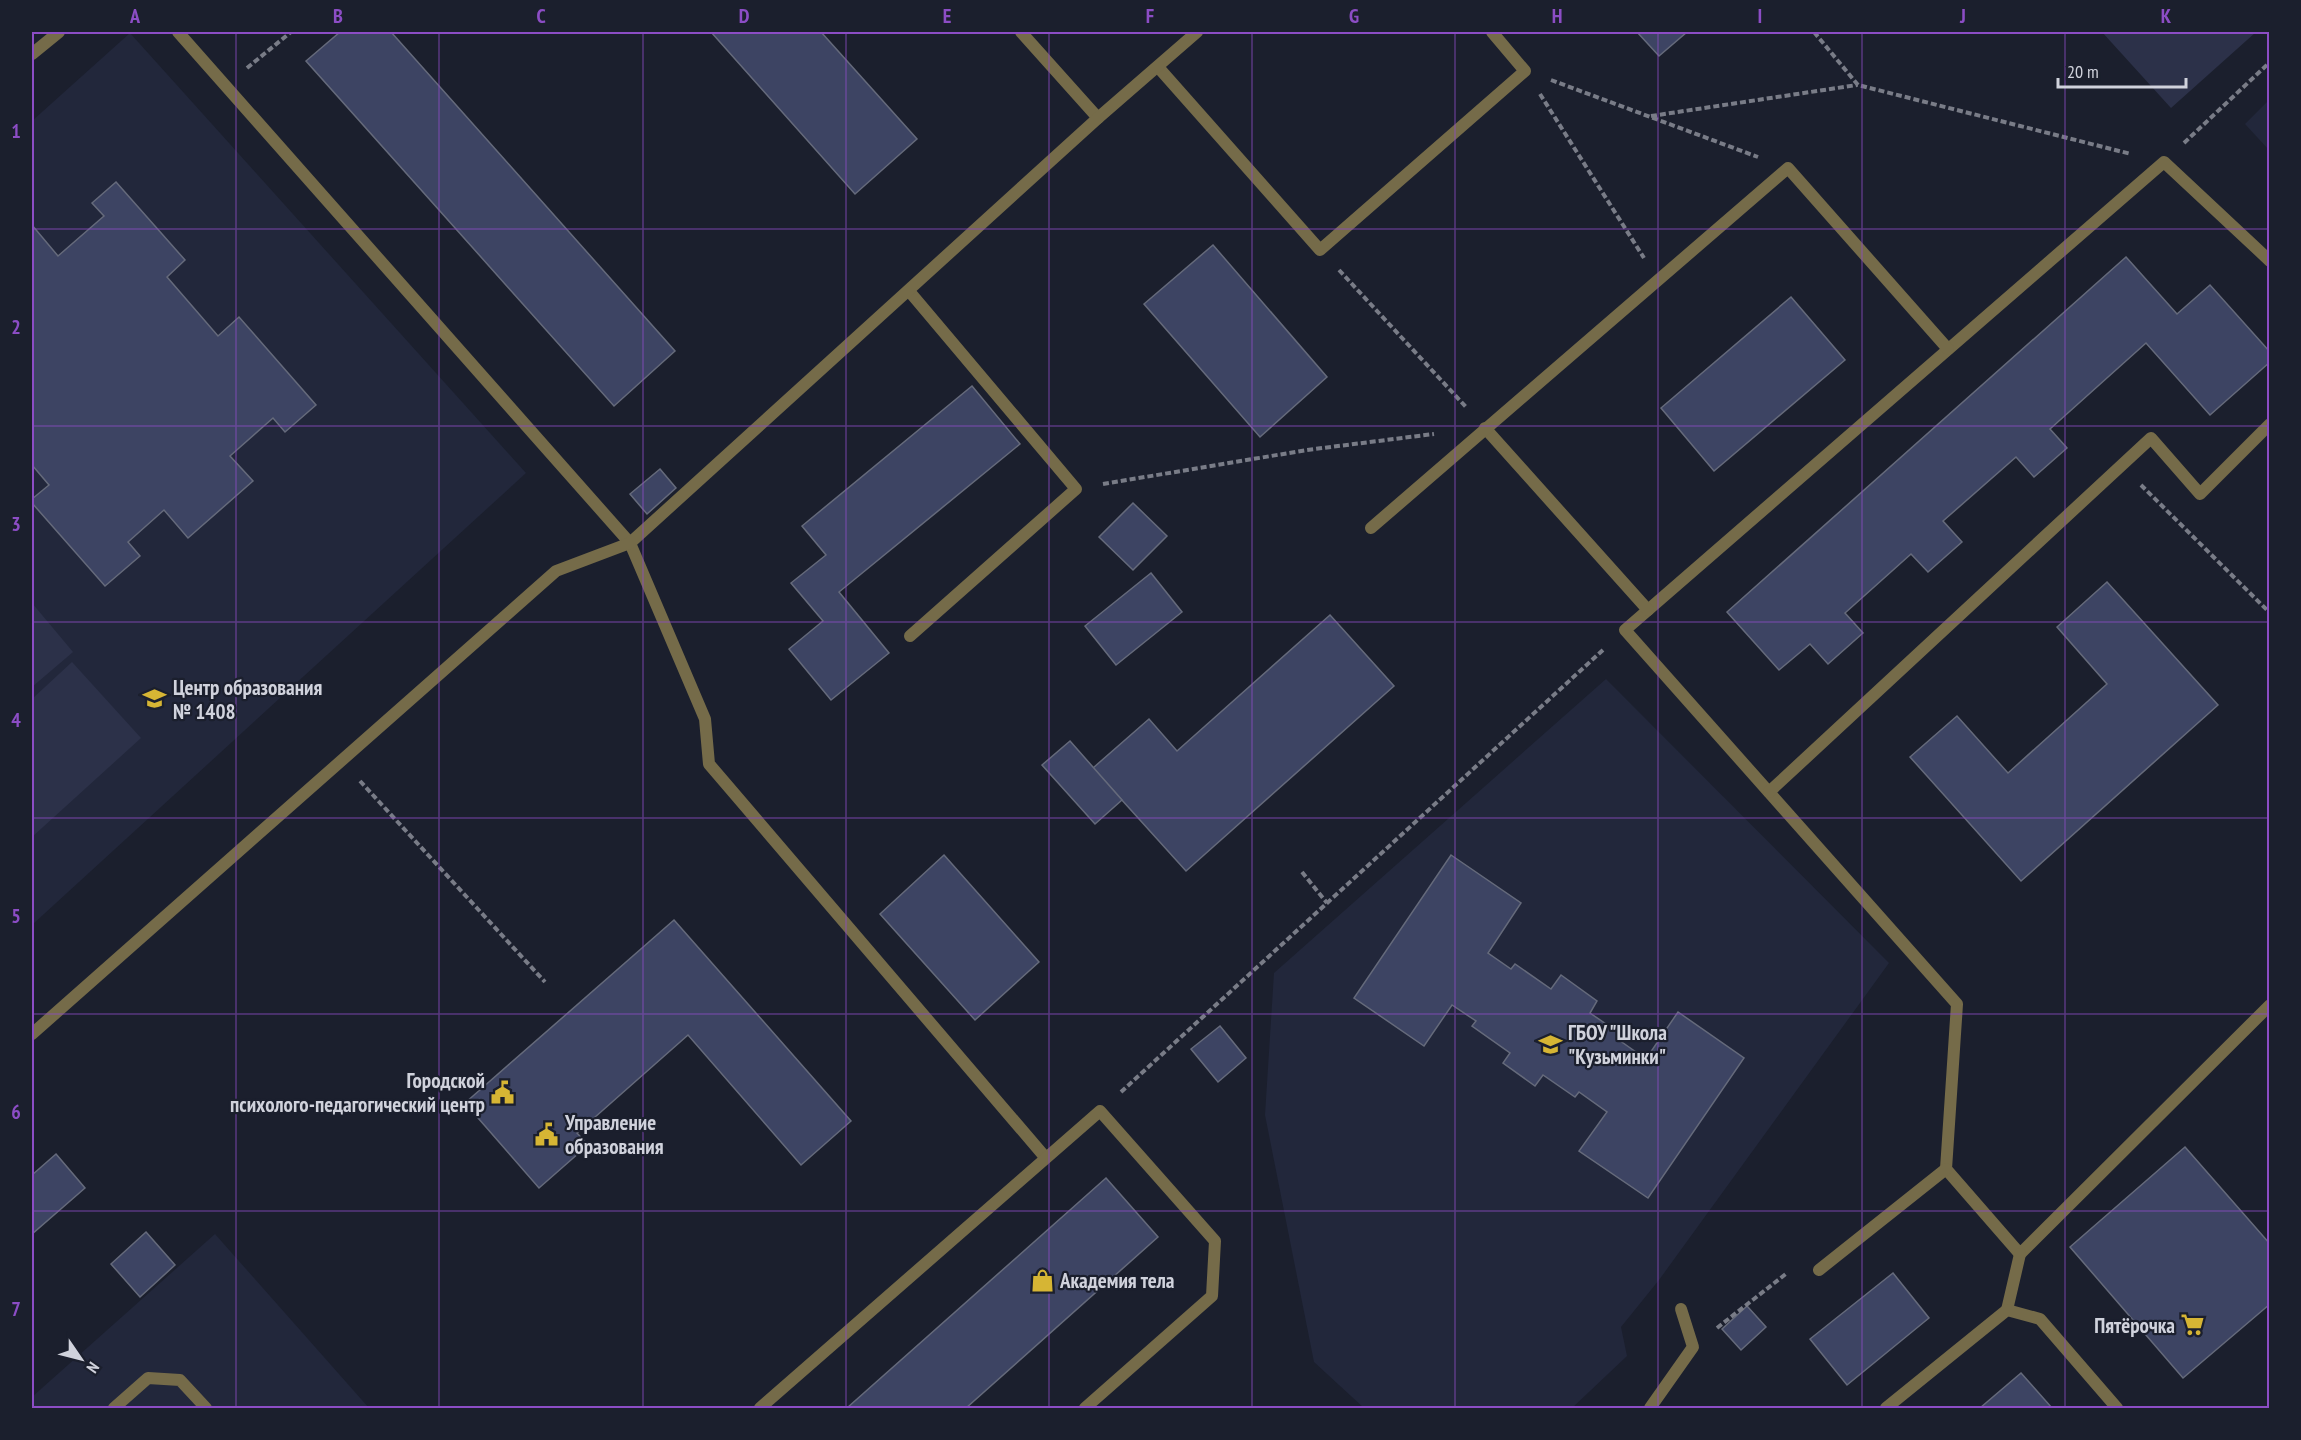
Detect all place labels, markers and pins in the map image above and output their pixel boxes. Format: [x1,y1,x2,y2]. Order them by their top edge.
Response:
place label: Центр образования № 1408 [173,674,322,725]
school or university icon: Центр образования № 1408 [142,686,168,712]
place label: ГБОУ "Школа "Кузьминки" [1568,1019,1667,1070]
school or university icon: ГБОУ "Школа "Кузьминки" [1537,1031,1563,1057]
place label: Городской психолого-педагогический центр [230,1067,485,1118]
public building icon: Городской психолого-педагогический центр [490,1079,516,1105]
place label: Управление образования [564,1109,664,1160]
public building icon: Управление образования [534,1121,560,1147]
shop icon: Академия тела [1029,1267,1055,1293]
place label: Академия тела [1059,1267,1175,1294]
place label: Пятёрочка [2094,1312,2175,1339]
supermarket icon: Пятёрочка [2180,1312,2206,1338]

